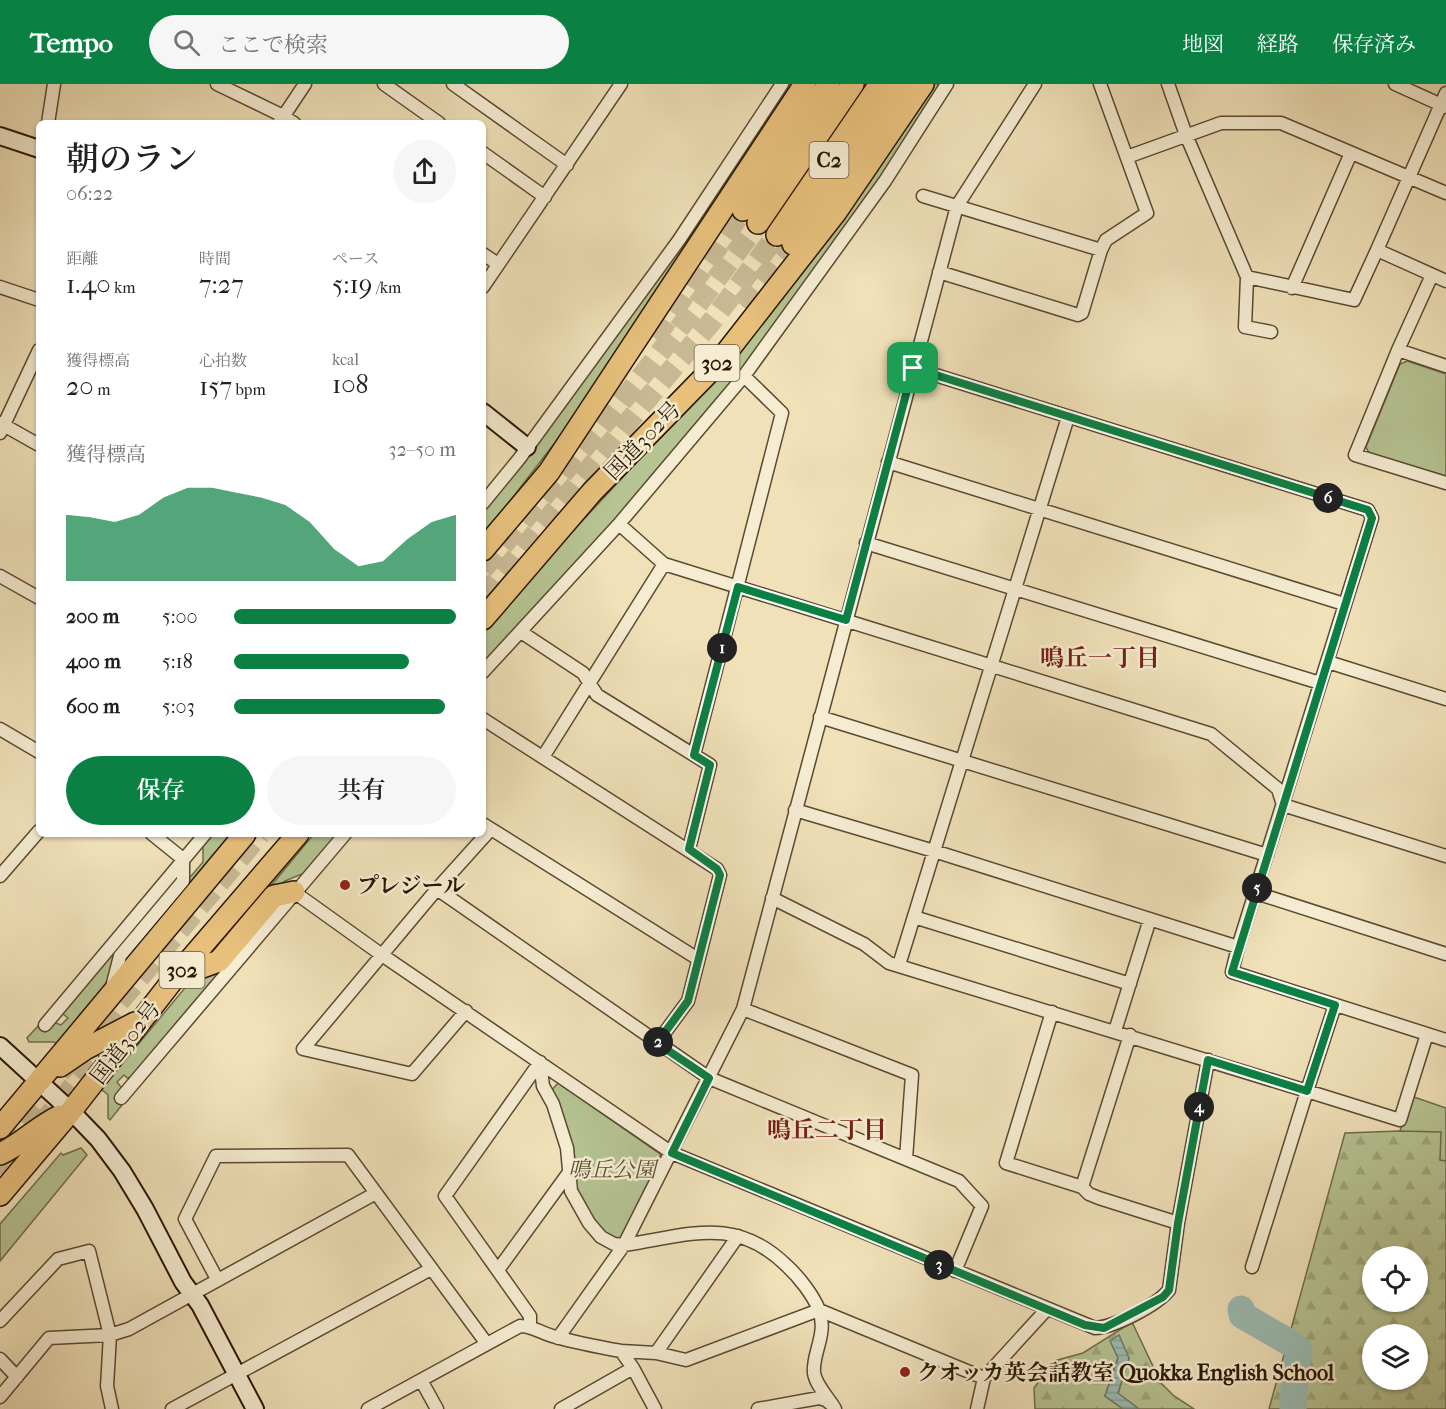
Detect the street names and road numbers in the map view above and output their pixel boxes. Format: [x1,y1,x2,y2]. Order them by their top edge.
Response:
road number: C2 [810,142,848,178]
road number: 302 [694,345,740,381]
street label: 国道302号 [599,396,686,485]
road number: 302 [160,952,204,988]
street label: 国道302号 [85,996,166,1089]

